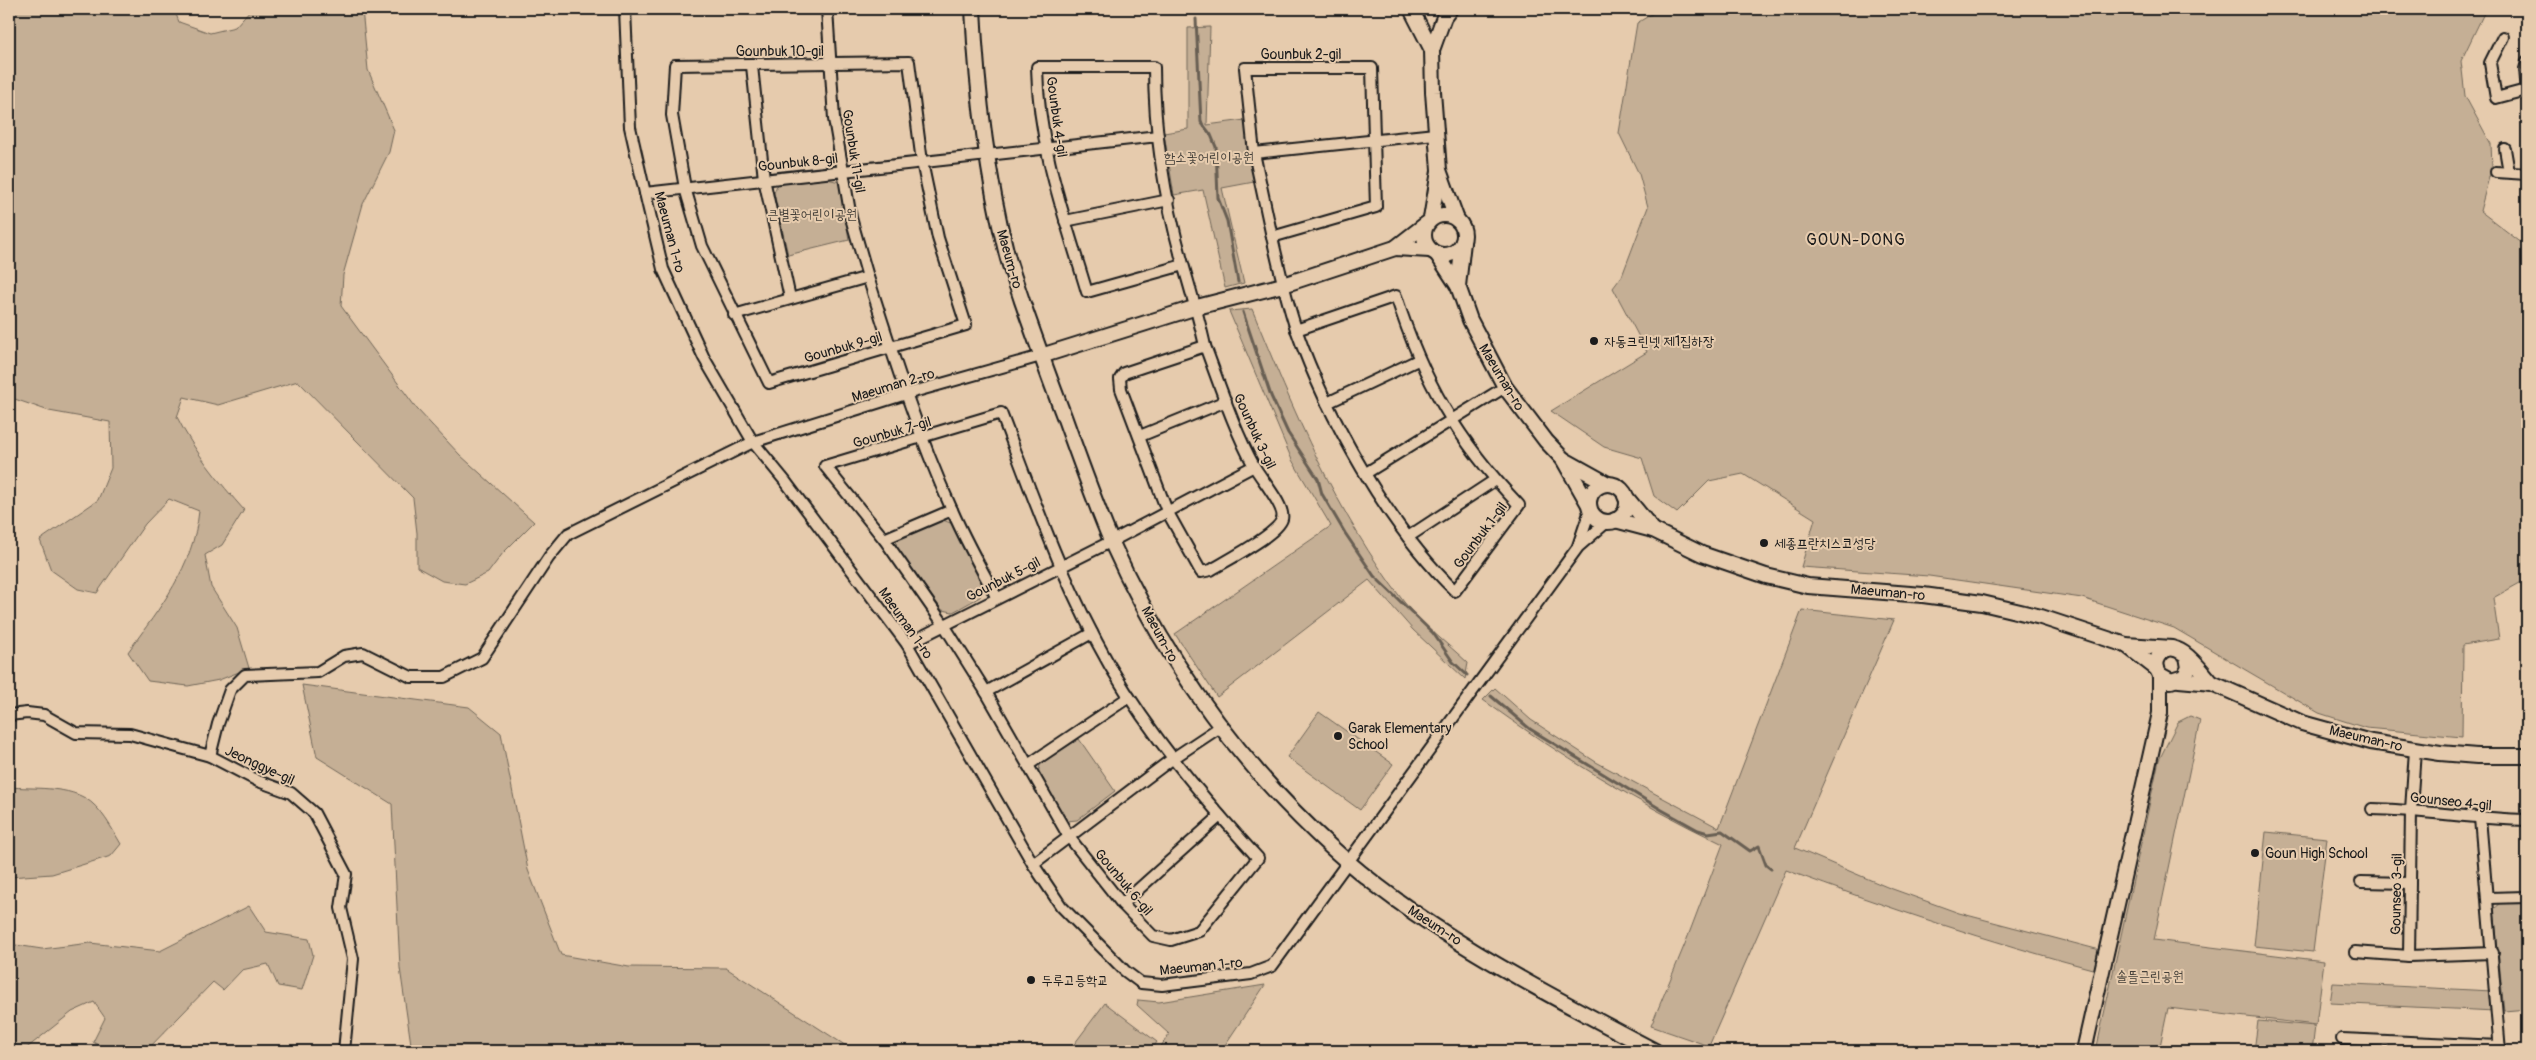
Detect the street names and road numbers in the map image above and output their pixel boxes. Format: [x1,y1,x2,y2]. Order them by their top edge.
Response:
street label: Gounbuk 10-gil [736,43,824,60]
street label: Gounbuk 2-gil [1260,46,1342,63]
street label: Gounbuk 4-gil [1042,76,1071,159]
street label: Gounbuk 11-gil [839,108,868,194]
street label: Gounbuk 8-gil [757,150,839,175]
street label: Maeuman 1-ro [651,190,689,275]
street label: Maeum-ro [993,228,1026,291]
street label: Gounbuk 9-gil [802,328,884,367]
street label: Maeuman-ro [1475,341,1528,414]
street label: Maeuman 2-ro [850,365,937,406]
street label: Gounbuk 3-gil [1230,391,1279,472]
street label: Gounbuk 7-gil [851,413,933,452]
street label: Gounbuk 1-gil [1450,499,1511,572]
street label: Gounbuk 5-gil [963,553,1043,605]
street label: Maeuman-ro [1850,581,1926,604]
street label: Maeuman 1-ro [875,584,937,663]
street label: Maeum-ro [1137,604,1182,665]
street label: Maeuman-ro [2328,722,2405,755]
street label: Jeonggye-gil [222,742,297,789]
street label: Gounseo 4-gil [2409,789,2493,814]
street label: Gounbuk 6-gil [1091,846,1156,919]
street label: Gounseo 3-gil [2387,853,2406,935]
street label: Maeum-ro [1405,902,1465,949]
street label: Maeuman 1-ro [1159,954,1244,979]

